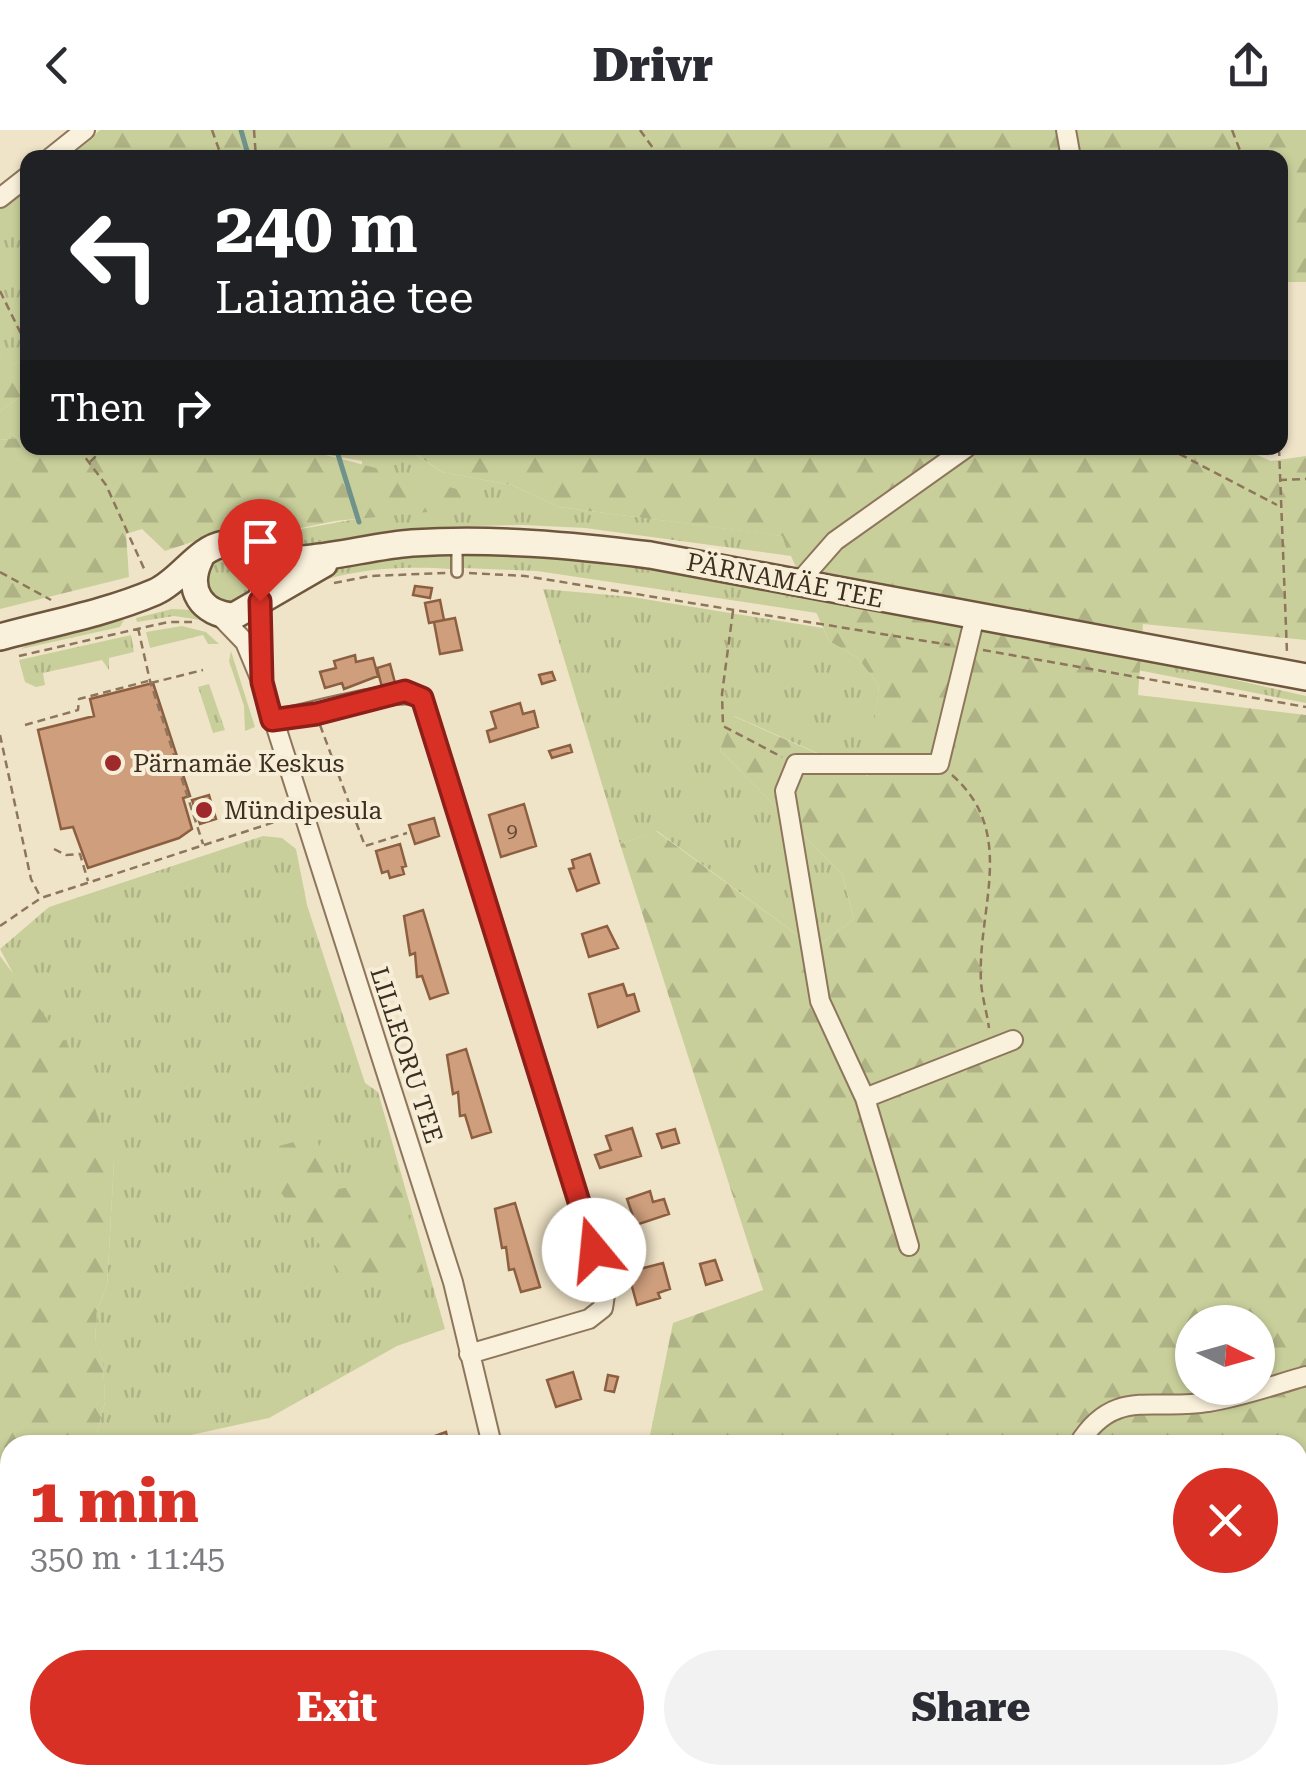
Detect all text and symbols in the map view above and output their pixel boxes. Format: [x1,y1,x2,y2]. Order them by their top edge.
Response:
icon: back [30,38,85,93]
icon: share [1221,38,1276,93]
text: Drivr [593,39,713,92]
text: 240 m [215,187,418,269]
icon: left [50,190,180,320]
text: Laiamäe tee [215,271,473,324]
icon: right [165,380,220,435]
text: Then [50,386,145,430]
pin [218,499,303,602]
icon: arrive [233,514,288,569]
street label: PÄRNAMÄE TEE [684,547,886,614]
place label: Pärnamäe Keskus [133,749,345,778]
marker: Pärnamäe Keskus [102,752,124,774]
place label: Mündipesula [224,796,383,825]
marker: Mündipesula [193,799,215,821]
house number: 9 [506,818,518,842]
street label: LILLEORU TEE [364,963,449,1147]
position arrow [542,1198,646,1302]
north arrow [1175,1305,1275,1405]
map controls [1175,1305,1275,1405]
text: 1 min [30,1466,199,1537]
button: close [1173,1468,1278,1573]
text: 350 m · 11:45 [30,1539,225,1577]
button: Exit [30,1650,644,1765]
button: Share [664,1650,1278,1765]

